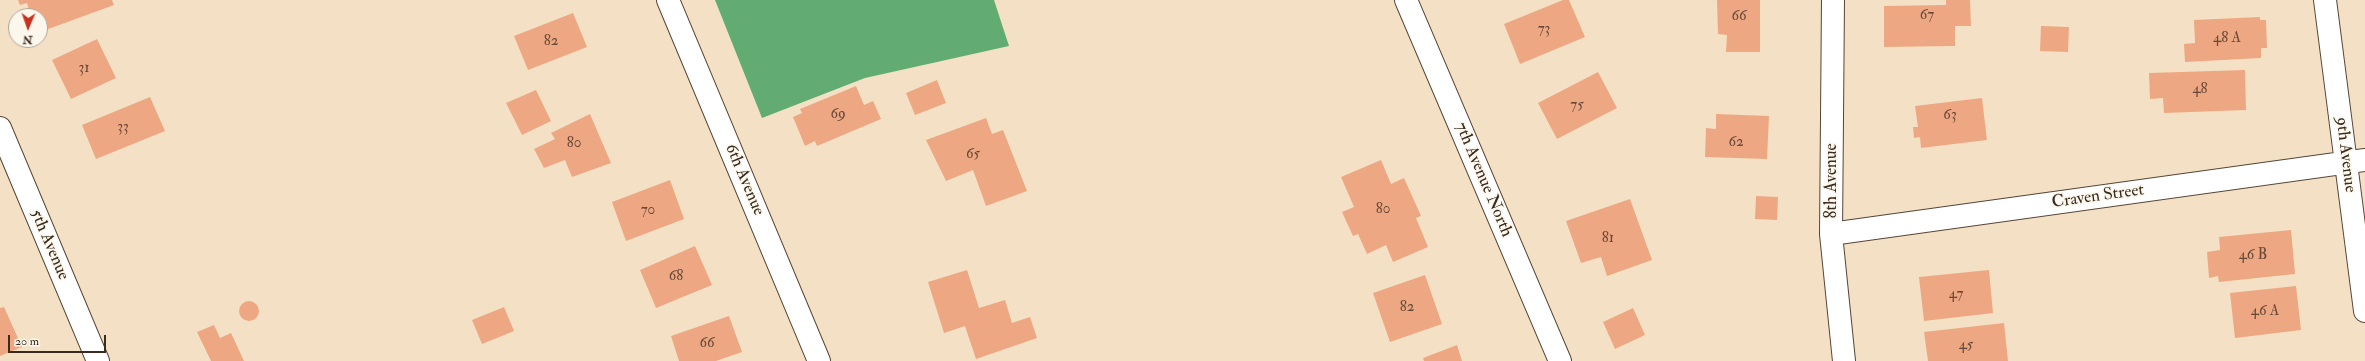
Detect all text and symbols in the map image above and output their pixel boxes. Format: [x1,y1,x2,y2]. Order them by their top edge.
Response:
house number: 67 [1920,7,1934,25]
north arrow [8,8,48,48]
house number: 66 [1731,8,1747,26]
house number: 73 [1538,21,1550,39]
house number: 48 A [2213,30,2241,48]
text: N [22,33,33,46]
house number: 82 [544,33,558,51]
house number: 31 [78,60,90,78]
house number: 48 [2192,81,2208,99]
house number: 75 [1570,97,1584,115]
house number: 69 [830,106,846,124]
house number: 63 [1943,107,1957,125]
street label: 9th Avenue [2330,116,2360,194]
house number: 33 [117,119,129,137]
street label: 7th Avenue North [1450,120,1516,240]
house number: 62 [1728,134,1744,152]
house number: 80 [567,135,581,153]
street label: 6th Avenue [720,141,768,219]
street label: 8th Avenue [1822,143,1842,219]
house number: 65 [966,146,980,164]
street label: Craven Street [2051,180,2145,214]
house number: 80 [1376,201,1390,219]
house number: 70 [641,202,655,220]
street label: 5th Avenue [25,207,73,283]
house number: 81 [1602,230,1614,248]
house number: 46 B [2239,247,2267,265]
house number: 68 [669,268,683,286]
house number: 47 [1949,286,1963,304]
house number: 82 [1400,299,1414,317]
house number: 46 A [2251,303,2279,321]
scale bar [10,327,108,353]
text: 20 m [15,334,39,349]
house number: 66 [699,335,715,353]
house number: 45 [1959,337,1973,355]

